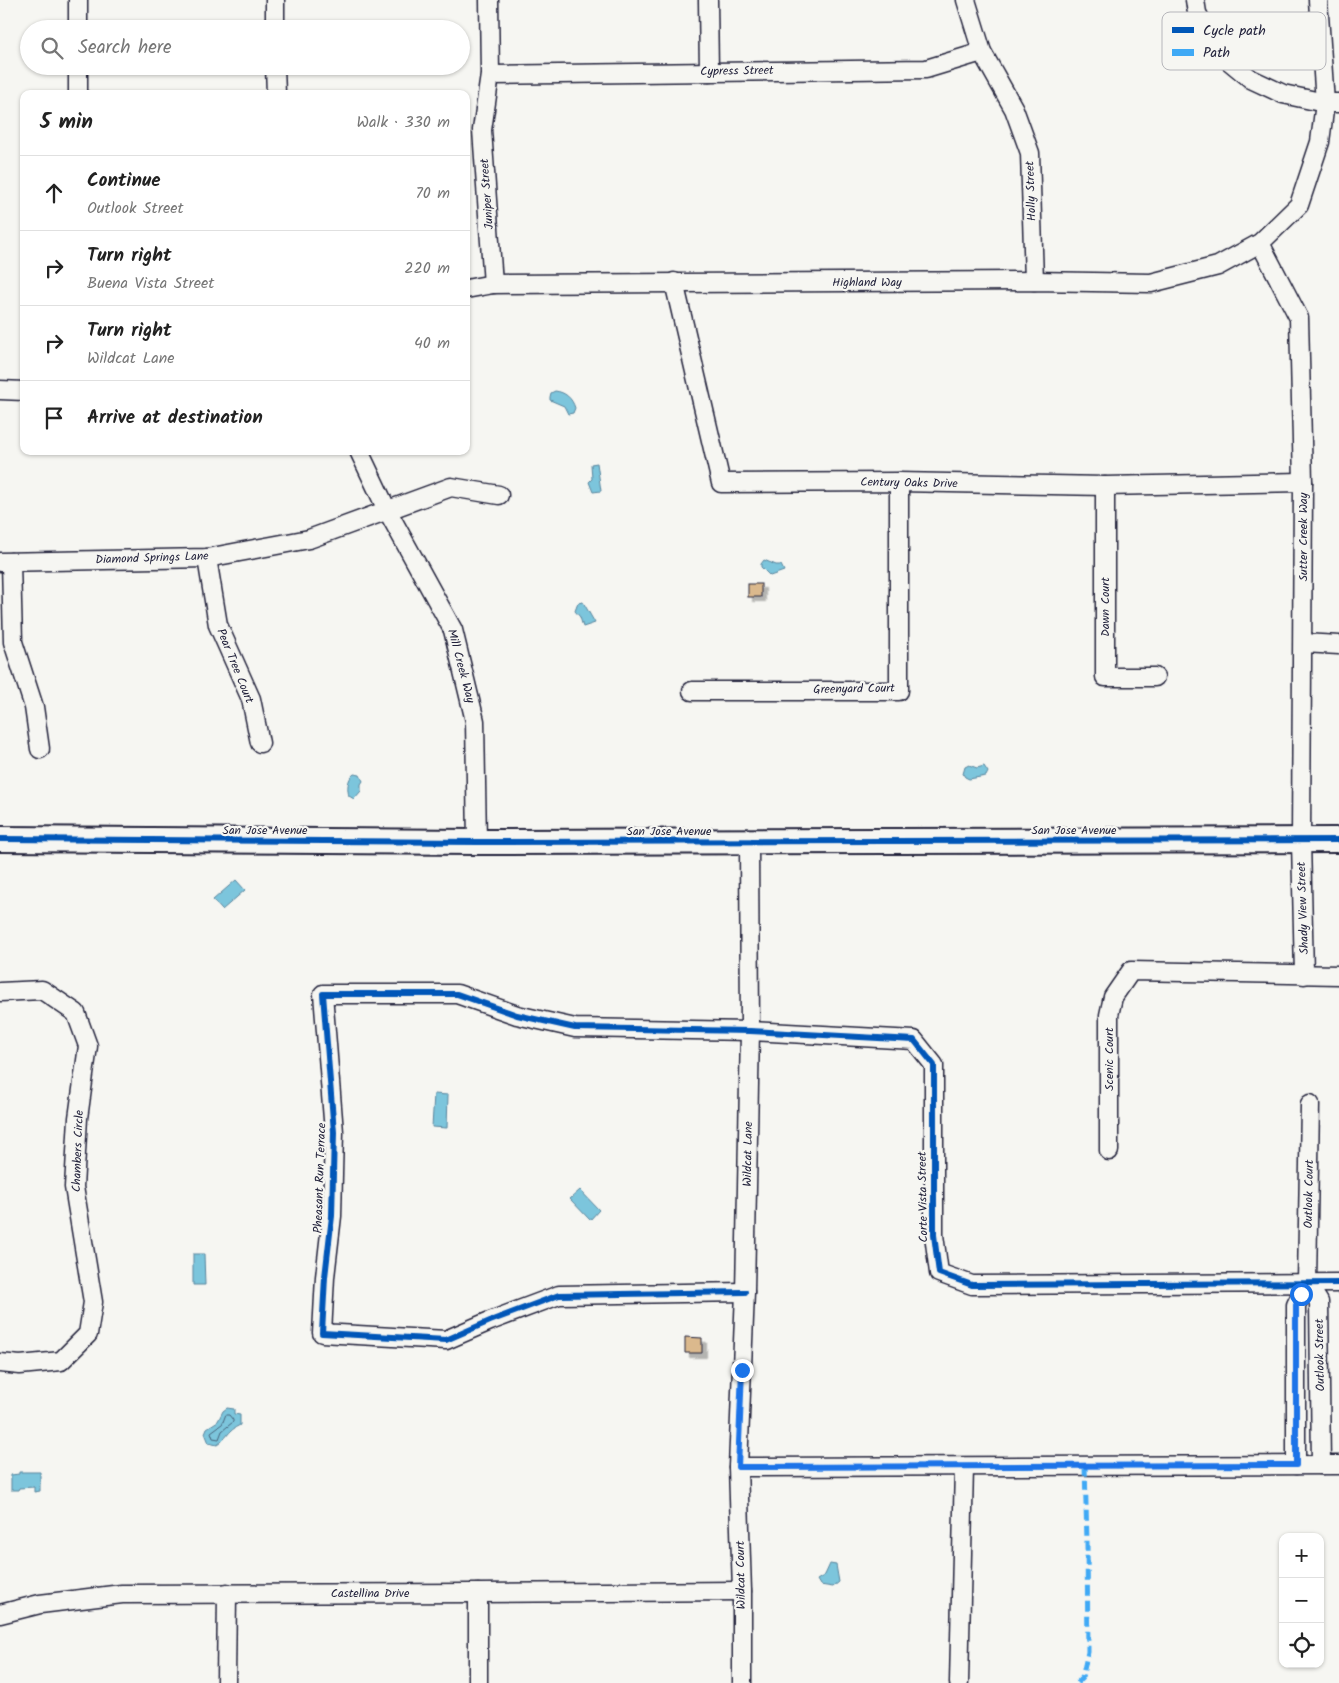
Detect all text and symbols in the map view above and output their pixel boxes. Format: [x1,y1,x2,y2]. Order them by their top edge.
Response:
legend [1162,12,1326,70]
search box [20,20,470,75]
text: Cycle path [1203,20,1266,42]
text: Search here [78,33,172,63]
icon: search [38,34,66,62]
text: Path [1203,42,1230,64]
street label: Cypress Street [700,61,774,81]
text: 5 min [40,106,93,139]
text: Walk · 330 m [357,110,450,135]
street label: Juniper Street [475,158,499,230]
street label: Holly Street [1020,160,1042,221]
text: Continue [87,166,160,196]
icon: ahead [40,179,68,207]
text: 70 m [415,181,450,206]
text: Outlook Street [87,196,184,221]
text: Turn right [87,241,172,271]
icon: right [40,254,68,282]
text: 220 m [404,256,450,281]
text: Buena Vista Street [87,271,214,296]
street label: Highland Way [832,273,902,292]
text: Turn right [87,316,172,346]
icon: right [40,329,68,357]
text: 40 m [414,331,450,356]
text: Wildcat Lane [87,346,174,371]
text: Arrive at destination [87,403,263,433]
icon: arrive [40,404,68,432]
street label: Century Oaks Drive [860,473,958,493]
street label: Sutter Creek Way [1294,492,1313,581]
street label: Diamond Springs Lane [95,547,210,569]
street label: Dawn Court [1096,577,1115,637]
street label: Pear Tree Court [211,626,259,707]
street label: Mill Creek Way [442,627,480,706]
street label: Greenyard Court [813,679,895,699]
street label: San Jose Avenue [223,821,308,840]
street label: San Jose Avenue [1032,821,1117,840]
street label: San Jose Avenue [627,822,712,841]
street label: Shady View Street [1292,861,1314,955]
street label: Scenic Court [1100,1027,1119,1091]
street label: Chambers Circle [67,1109,89,1192]
street label: Wildcat Lane [738,1120,758,1187]
street label: Pheasant Run Terrace [309,1122,331,1234]
street label: Corte Vista Street [913,1151,933,1243]
street label: Outlook Court [1299,1159,1319,1229]
route start [1290,1283,1313,1306]
street label: Outlook Street [1310,1318,1330,1391]
route end [731,1359,754,1382]
map controls [1279,1533,1324,1668]
button: + [1279,1533,1324,1578]
street label: Wildcat Court [731,1540,751,1609]
button: − [1279,1578,1324,1623]
street label: Castellina Drive [331,1584,410,1603]
button: locate [1279,1623,1324,1668]

